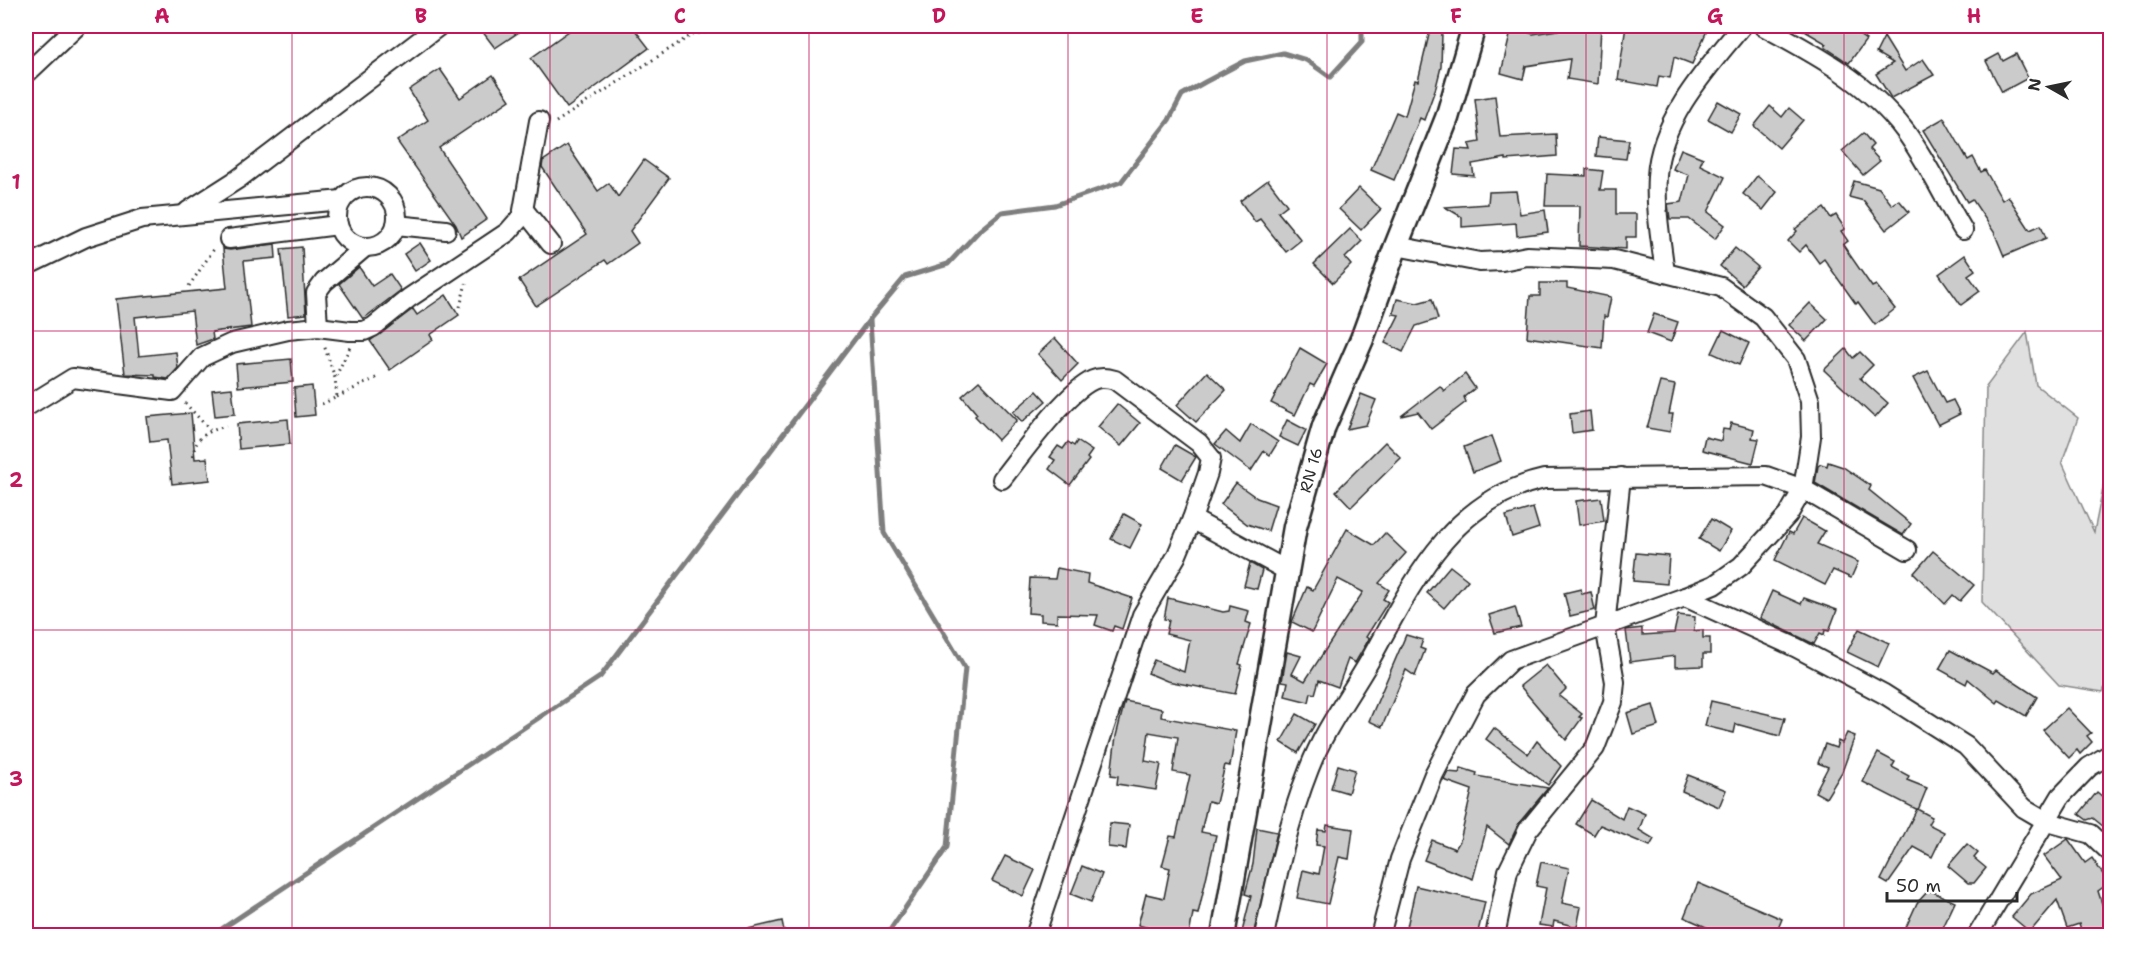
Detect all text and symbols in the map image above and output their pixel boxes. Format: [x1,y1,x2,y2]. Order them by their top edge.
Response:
text: A [154,3,170,29]
text: B [415,3,427,29]
text: C [674,3,686,29]
text: D [932,3,946,29]
text: E [1190,3,1204,29]
text: F [1450,3,1462,29]
text: G [1707,3,1723,29]
text: H [1967,3,1981,29]
north arrow [2019,57,2079,117]
text: N [2023,77,2046,93]
text: 1 [11,169,21,195]
street label: RN 16 [1295,445,1327,495]
text: 2 [9,467,23,493]
text: 3 [9,766,23,792]
scale bar [1887,865,2018,903]
text: 50 m [1896,874,1941,898]

